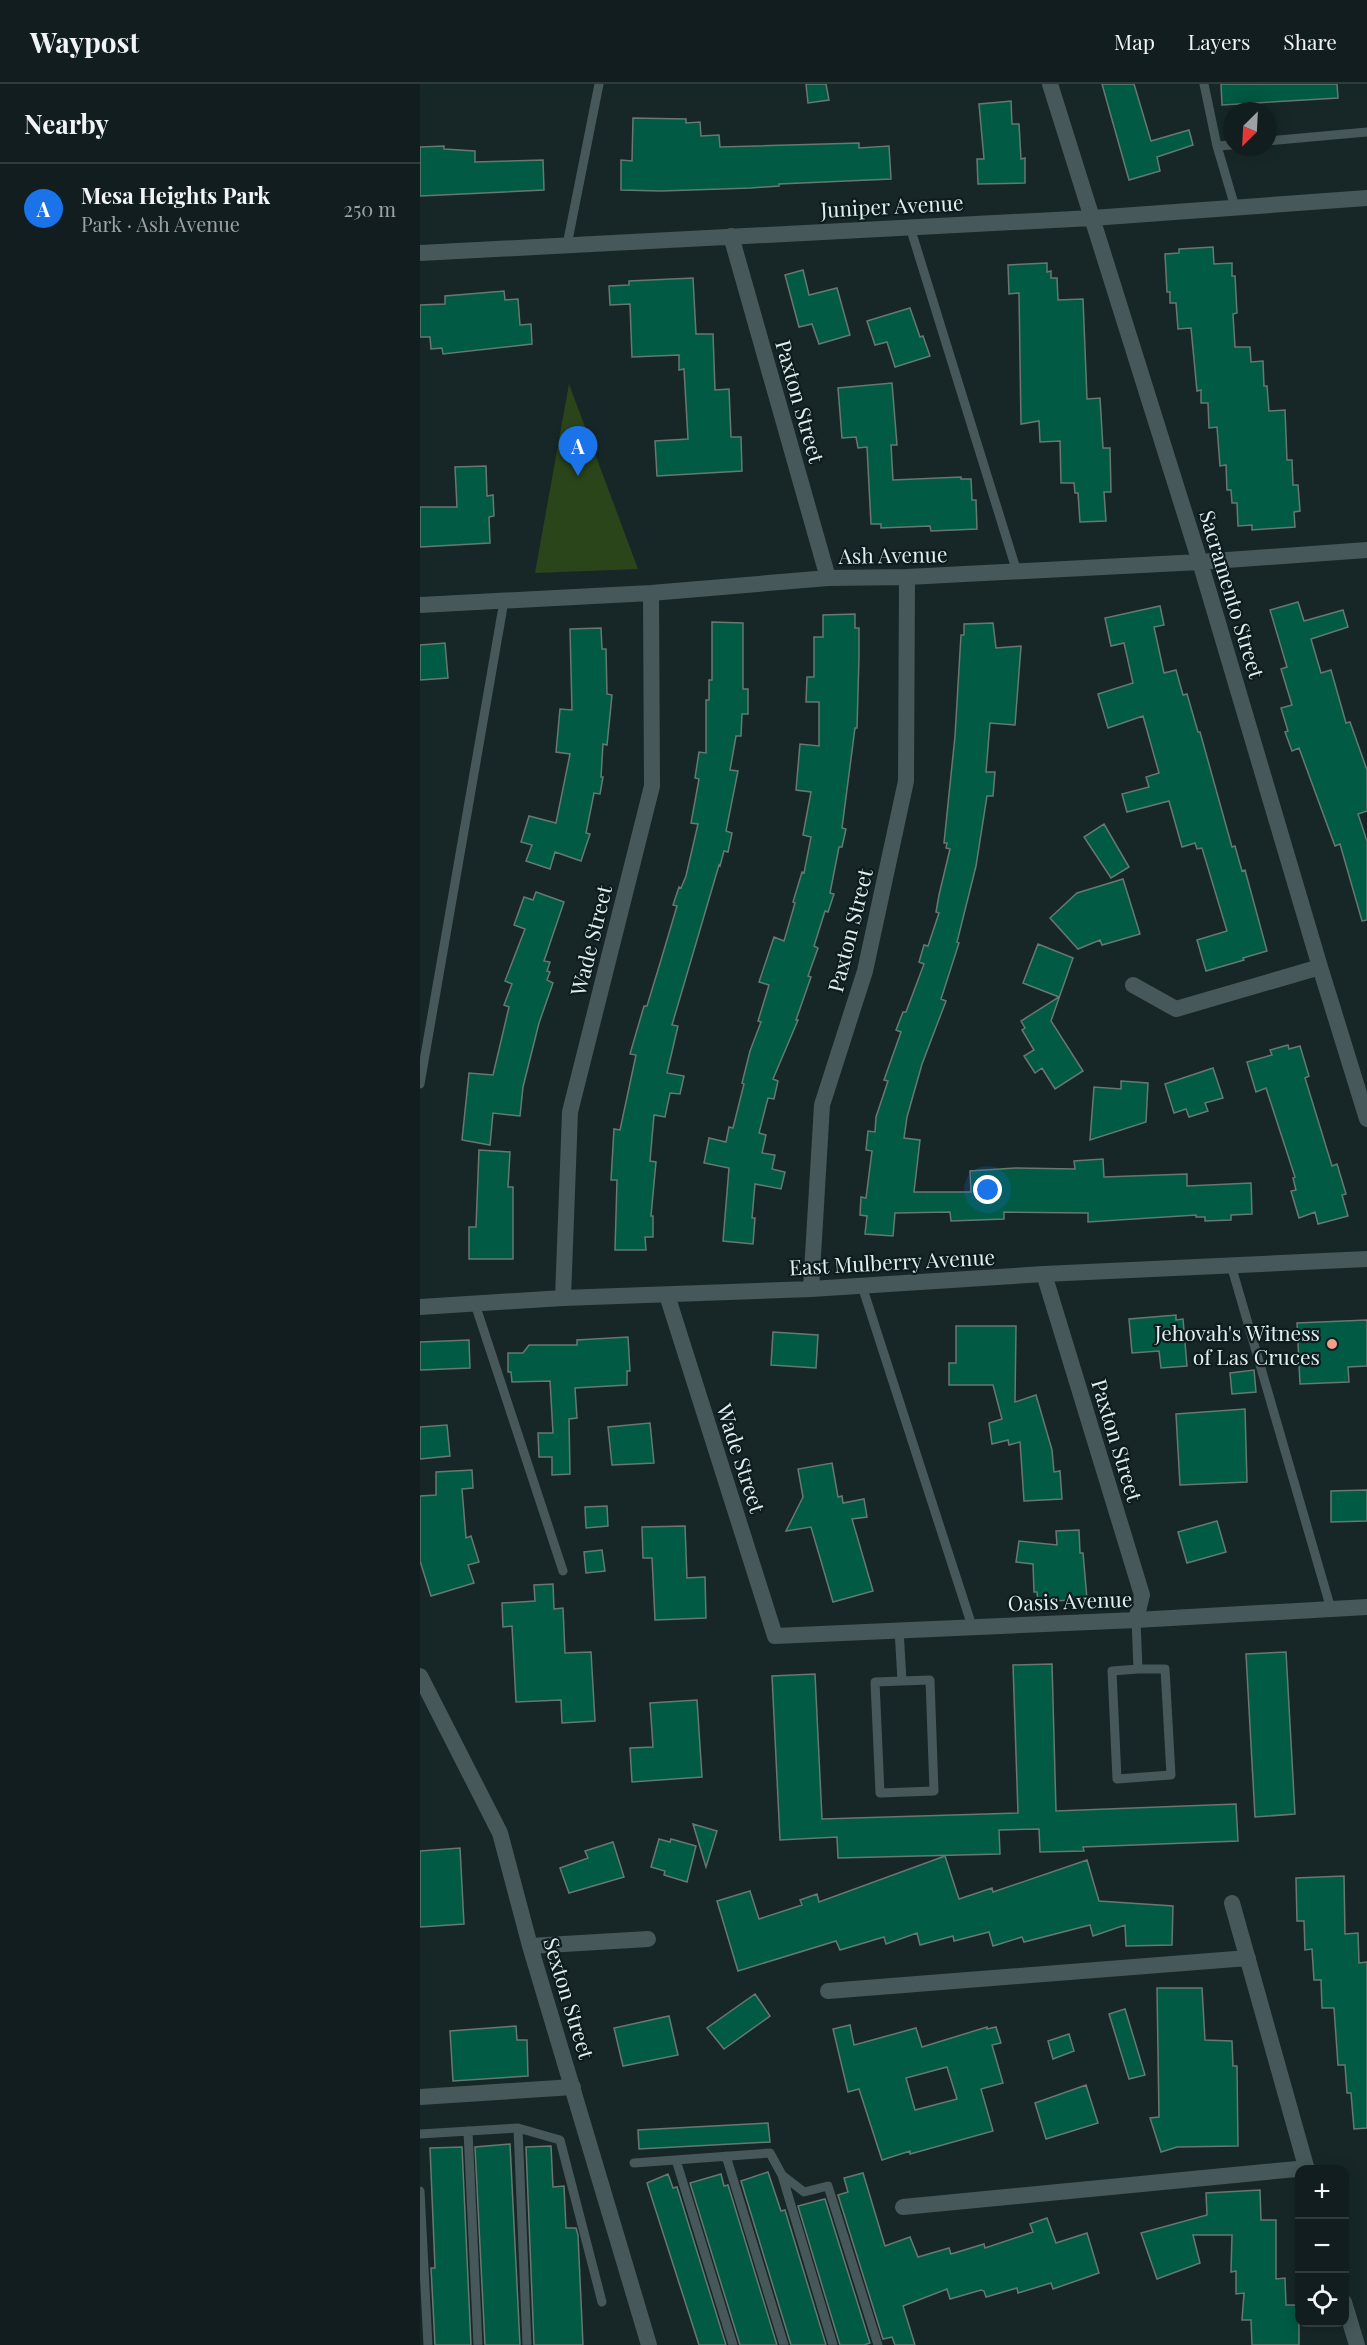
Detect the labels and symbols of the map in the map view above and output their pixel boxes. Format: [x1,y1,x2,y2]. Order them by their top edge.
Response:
north arrow [1223,102,1277,156]
street label: Juniper Avenue [819,187,964,223]
street label: Paxton Street [770,336,832,466]
pin: A [558,426,598,476]
street label: Sacramento Street [1194,507,1272,682]
street label: Ash Avenue [837,539,948,569]
street label: Paxton Street [820,865,878,995]
street label: Wade Street [563,881,617,999]
your location [973,1175,1002,1204]
street label: East Mulberry Avenue [788,1242,996,1280]
place label: Jehovah's Witness of Las Cruces [1154,1318,1320,1370]
marker: Jehovah's Witness of Las Cruces [1325,1337,1339,1351]
street label: Paxton Street [1086,1375,1150,1505]
street label: Wade Street [711,1399,773,1517]
street label: Oasis Avenue [1007,1584,1133,1616]
street label: Sexton Street [538,1934,602,2063]

